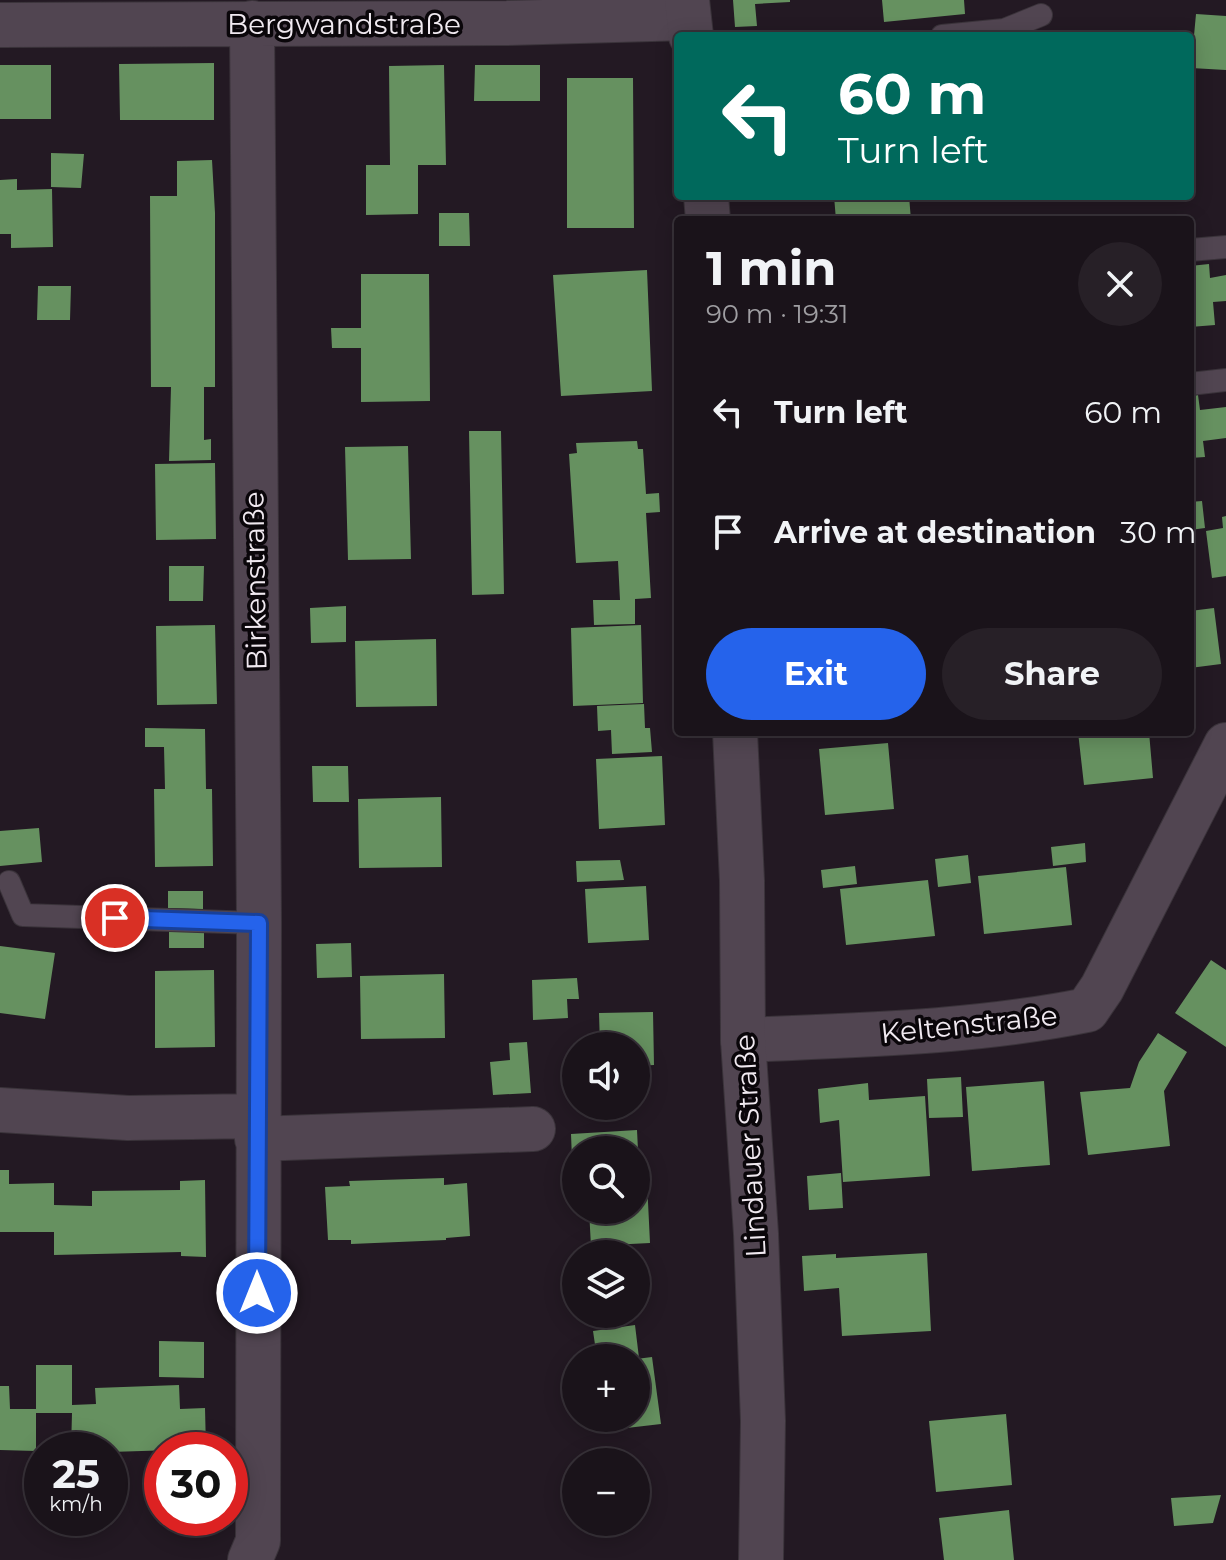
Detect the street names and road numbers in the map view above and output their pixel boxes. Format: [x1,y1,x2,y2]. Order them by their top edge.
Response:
street label: Bergwandstraße [227,7,461,41]
street label: Birkenstraße [236,491,274,671]
street label: Keltenstraße [879,998,1059,1050]
street label: Lindauer Straße [727,1033,773,1259]

